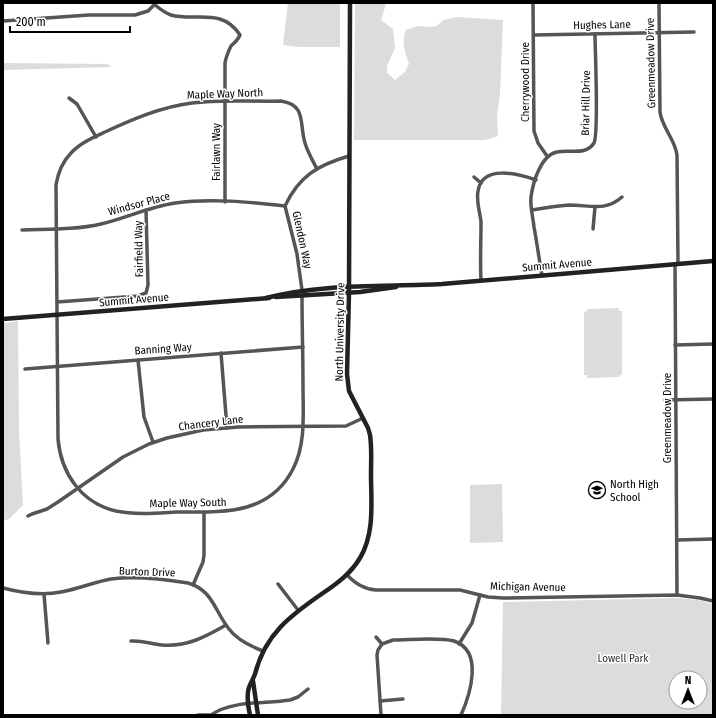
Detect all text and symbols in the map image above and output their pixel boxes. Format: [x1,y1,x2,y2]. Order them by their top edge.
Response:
scale bar [10,8,130,34]
text: 200 m [16,15,46,29]
street label: Hughes Lane [573,18,631,32]
street label: Greenmeadow Drive [644,18,658,108]
street label: Cherrywood Drive [519,42,532,122]
street label: Briar Hill Drive [579,70,593,136]
street label: Maple Way North [187,86,263,102]
street label: Fairlawn Way [210,123,223,181]
street label: Windsor Place [107,190,171,218]
street label: Glendon Way [290,210,314,270]
street label: Fairfield Way [132,220,146,277]
street label: Summit Avenue [521,255,593,275]
street label: North University Drive [333,282,347,382]
street label: Summit Avenue [98,290,170,310]
street label: Banning Way [134,341,192,357]
street label: Greenmeadow Drive [661,373,674,463]
street label: Chancery Lane [178,413,244,433]
place label: North High School [610,478,659,504]
school or university icon: North High School [587,480,607,500]
street label: Maple Way South [149,496,227,510]
street label: Burton Drive [119,565,175,579]
street label: Michigan Avenue [490,580,566,594]
park label: Lowell Park [598,652,649,665]
north arrow [668,670,708,710]
text: N [685,674,691,687]

